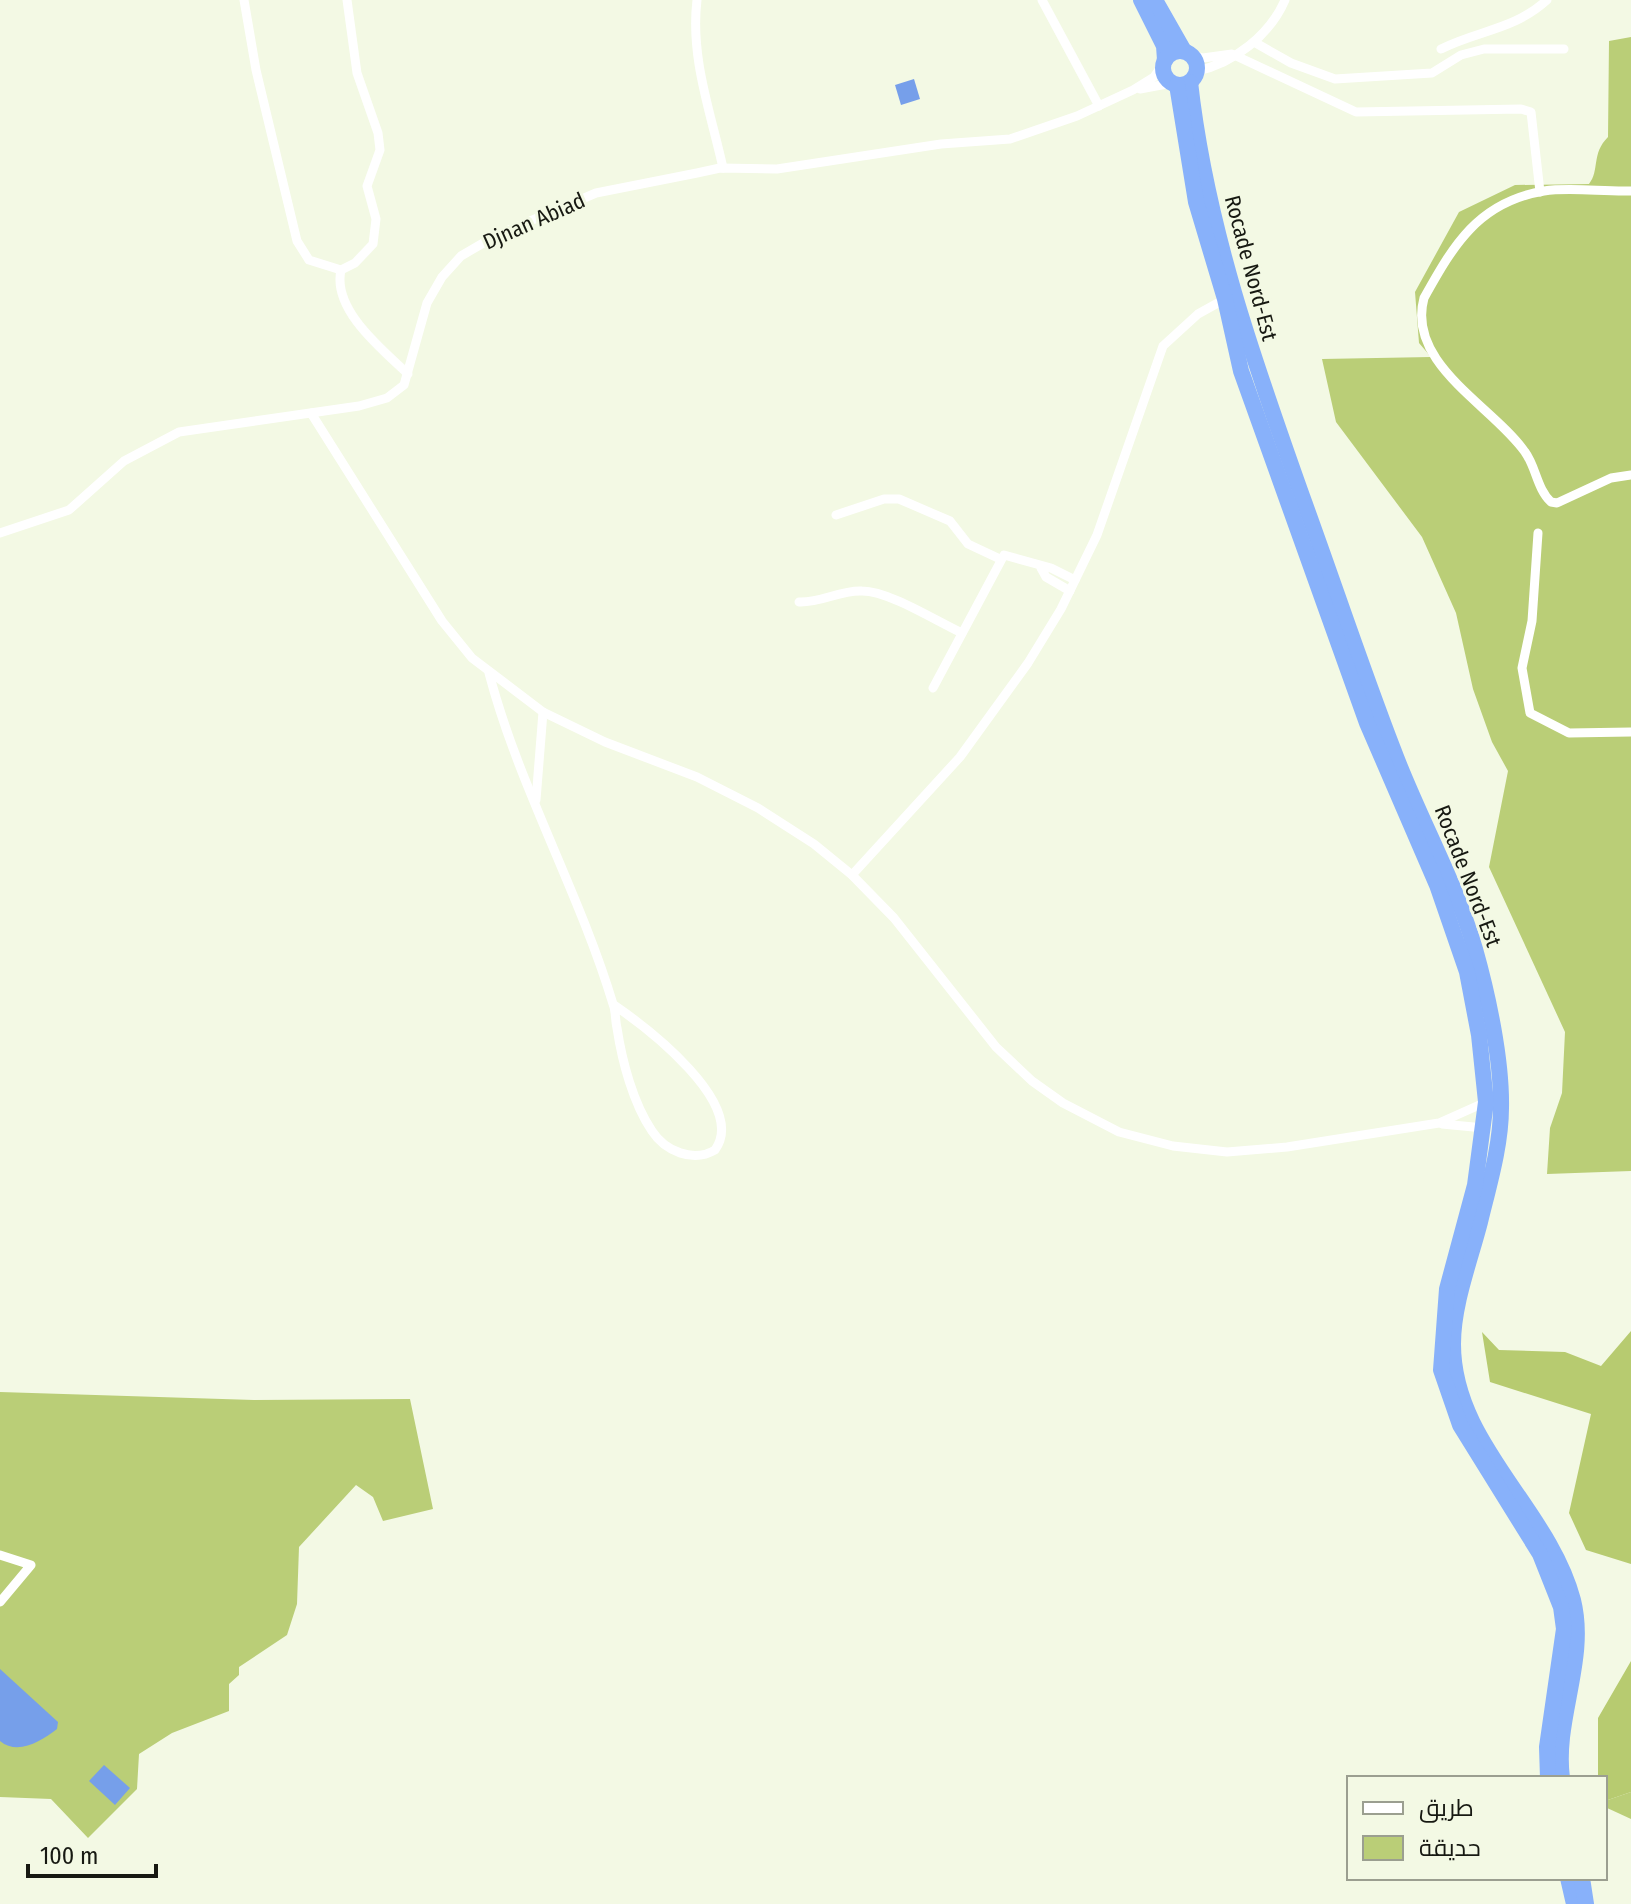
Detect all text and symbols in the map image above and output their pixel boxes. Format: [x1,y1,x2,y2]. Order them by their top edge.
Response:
street label: Djnan Abiad [479,187,589,255]
street label: Rocade Nord-Est [1219,192,1284,345]
street label: Rocade Nord-Est [1429,801,1508,951]
legend [1347,1776,1607,1880]
text: طريق [1419,1794,1474,1823]
scale bar [28,1828,156,1878]
text: حديقة [1419,1834,1481,1862]
text: 100 m [40,1842,98,1870]

